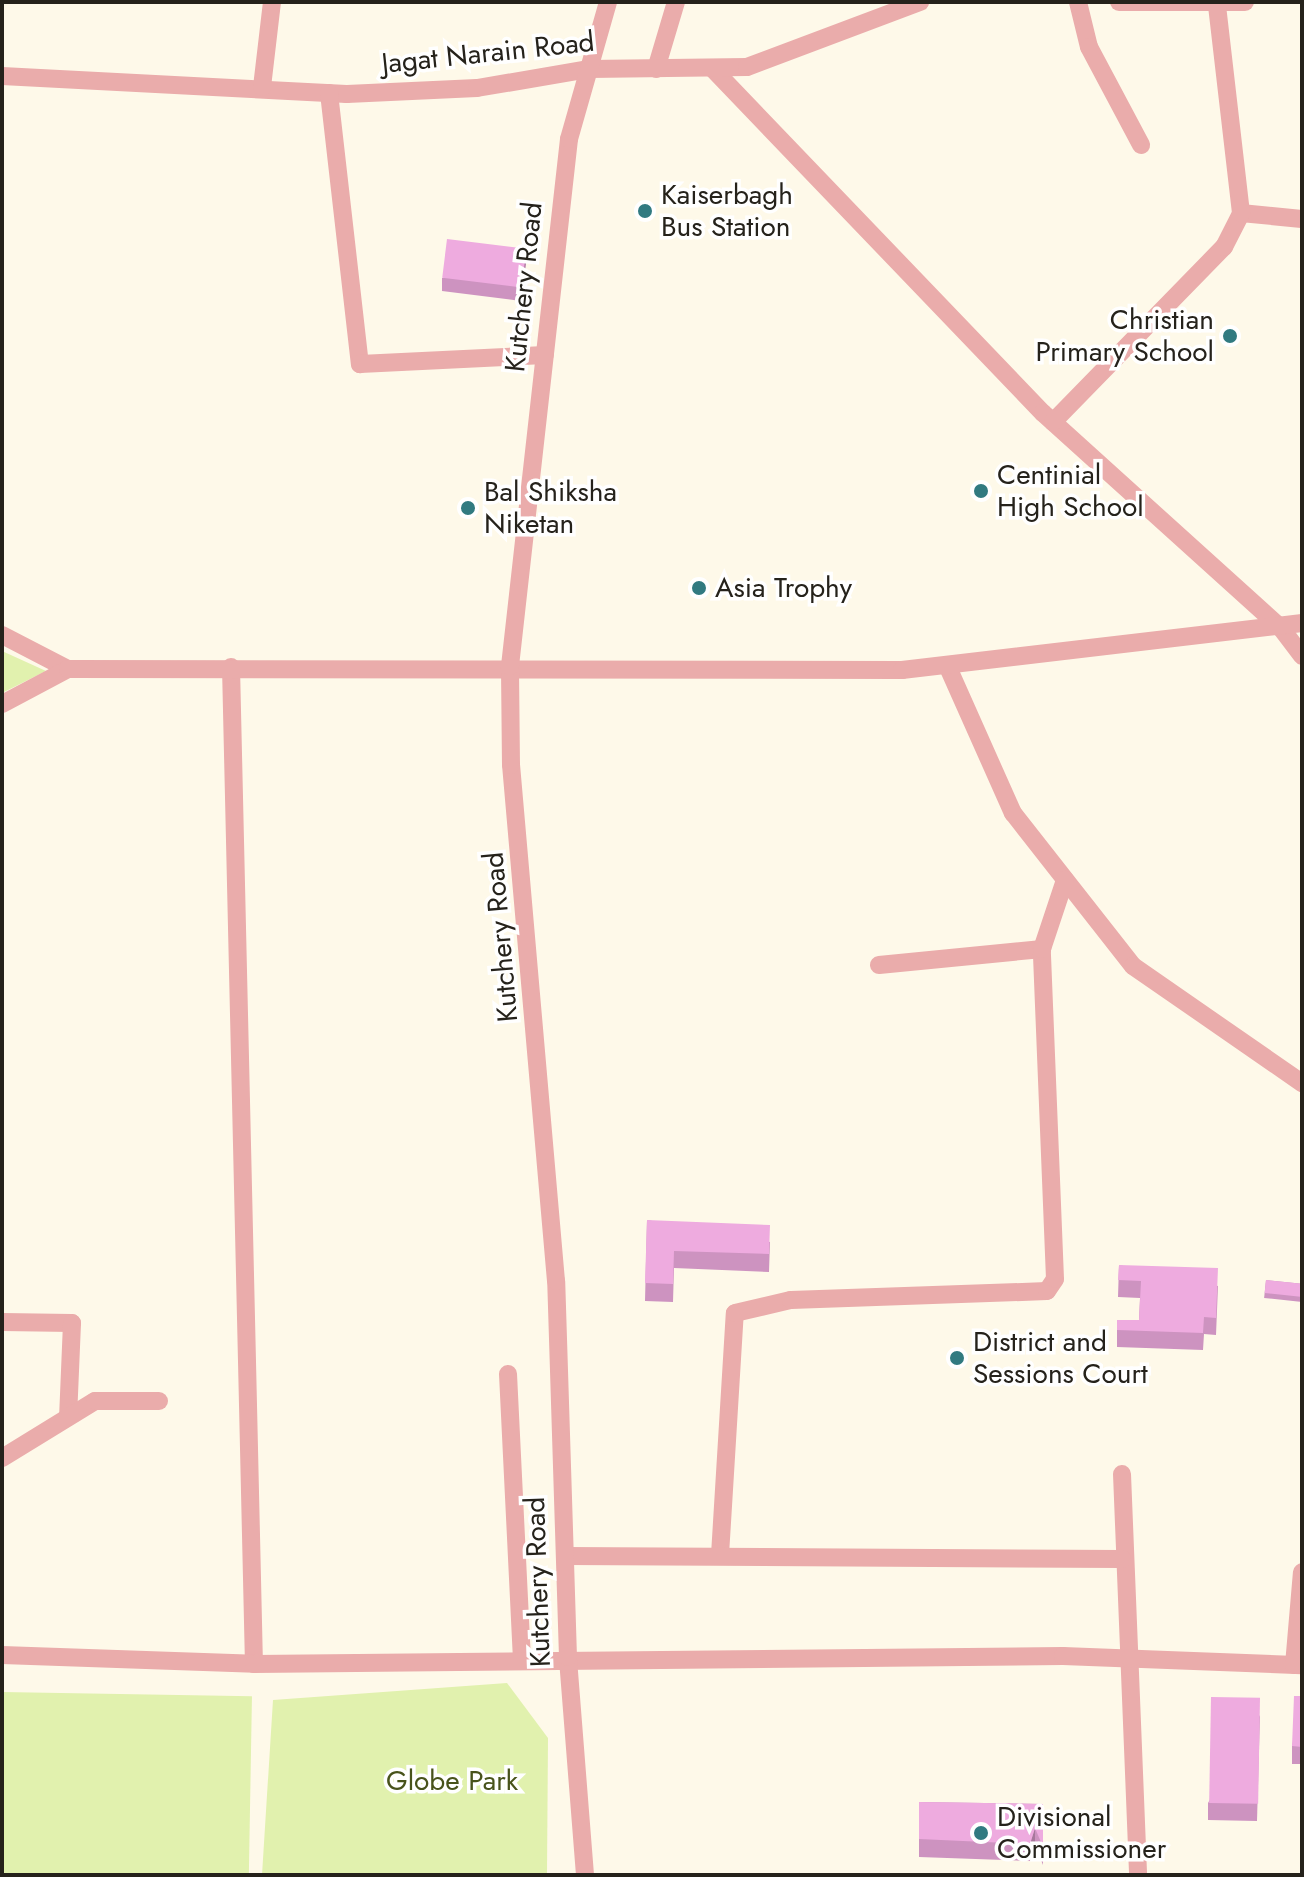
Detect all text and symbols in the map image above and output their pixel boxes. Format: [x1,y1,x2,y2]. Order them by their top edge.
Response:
street label: Jagat Narain Road [380,25,596,81]
place label: Kaiserbagh Bus Station [661,178,793,244]
street label: Kutchery Road [498,200,550,374]
marker: Kaiserbagh Bus Station [636,202,654,220]
place label: Christian Primary School [1035,303,1214,369]
marker: Christian Primary School [1221,327,1239,345]
place label: Centinial High School [997,458,1144,524]
place label: Bal Shiksha Niketan [484,475,617,541]
marker: Centinial High School [972,482,990,500]
marker: Bal Shiksha Niketan [459,499,477,517]
place label: Asia Trophy [715,571,852,605]
marker: Asia Trophy [690,579,708,597]
street label: Kutchery Road [477,851,525,1023]
place label: District and Sessions Court [973,1325,1148,1391]
marker: District and Sessions Court [948,1349,966,1367]
street label: Kutchery Road [518,1496,558,1668]
park label: Globe Park [386,1764,518,1798]
place label: Divisional Commissioner [997,1800,1166,1866]
marker: Divisional Commissioner [972,1824,990,1842]

